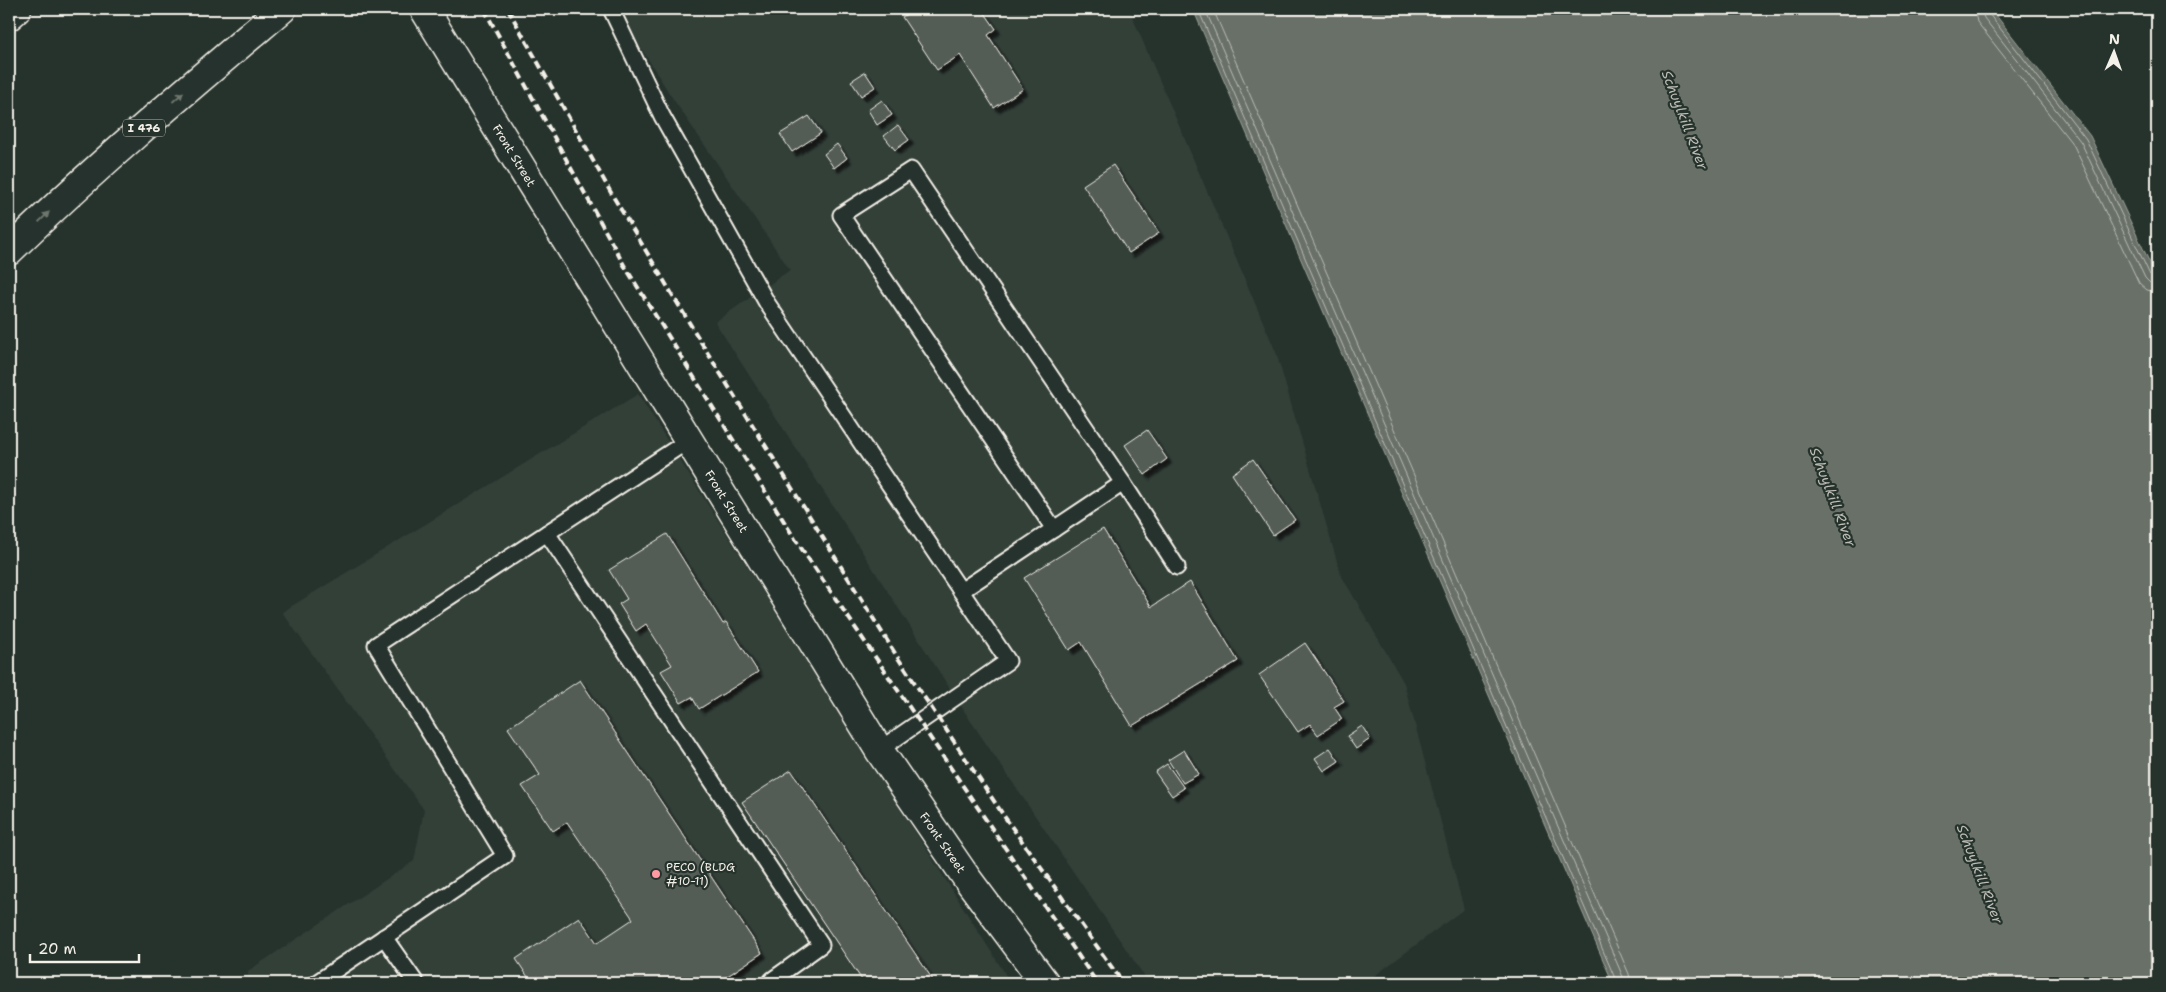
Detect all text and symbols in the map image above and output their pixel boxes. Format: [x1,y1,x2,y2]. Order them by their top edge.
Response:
north arrow [2088,28,2138,78]
text: N [2109,30,2120,48]
water label: Schuylkill River [1658,68,1712,172]
one-way arrow [171,92,184,103]
road number: I 476 [123,120,165,136]
street label: Front Street [489,121,539,190]
one-way arrow [37,211,49,223]
water label: Schuylkill River [1806,445,1860,549]
street label: Front Street [701,467,752,536]
street label: Front Street [916,809,969,876]
water label: Schuylkill River [1953,822,2007,926]
place label: PECO (BLDG #10-11) [666,859,735,889]
marker: PECO (BLDG #10-11) [650,868,662,880]
scale bar [30,932,139,964]
text: 20 m [38,939,77,959]

